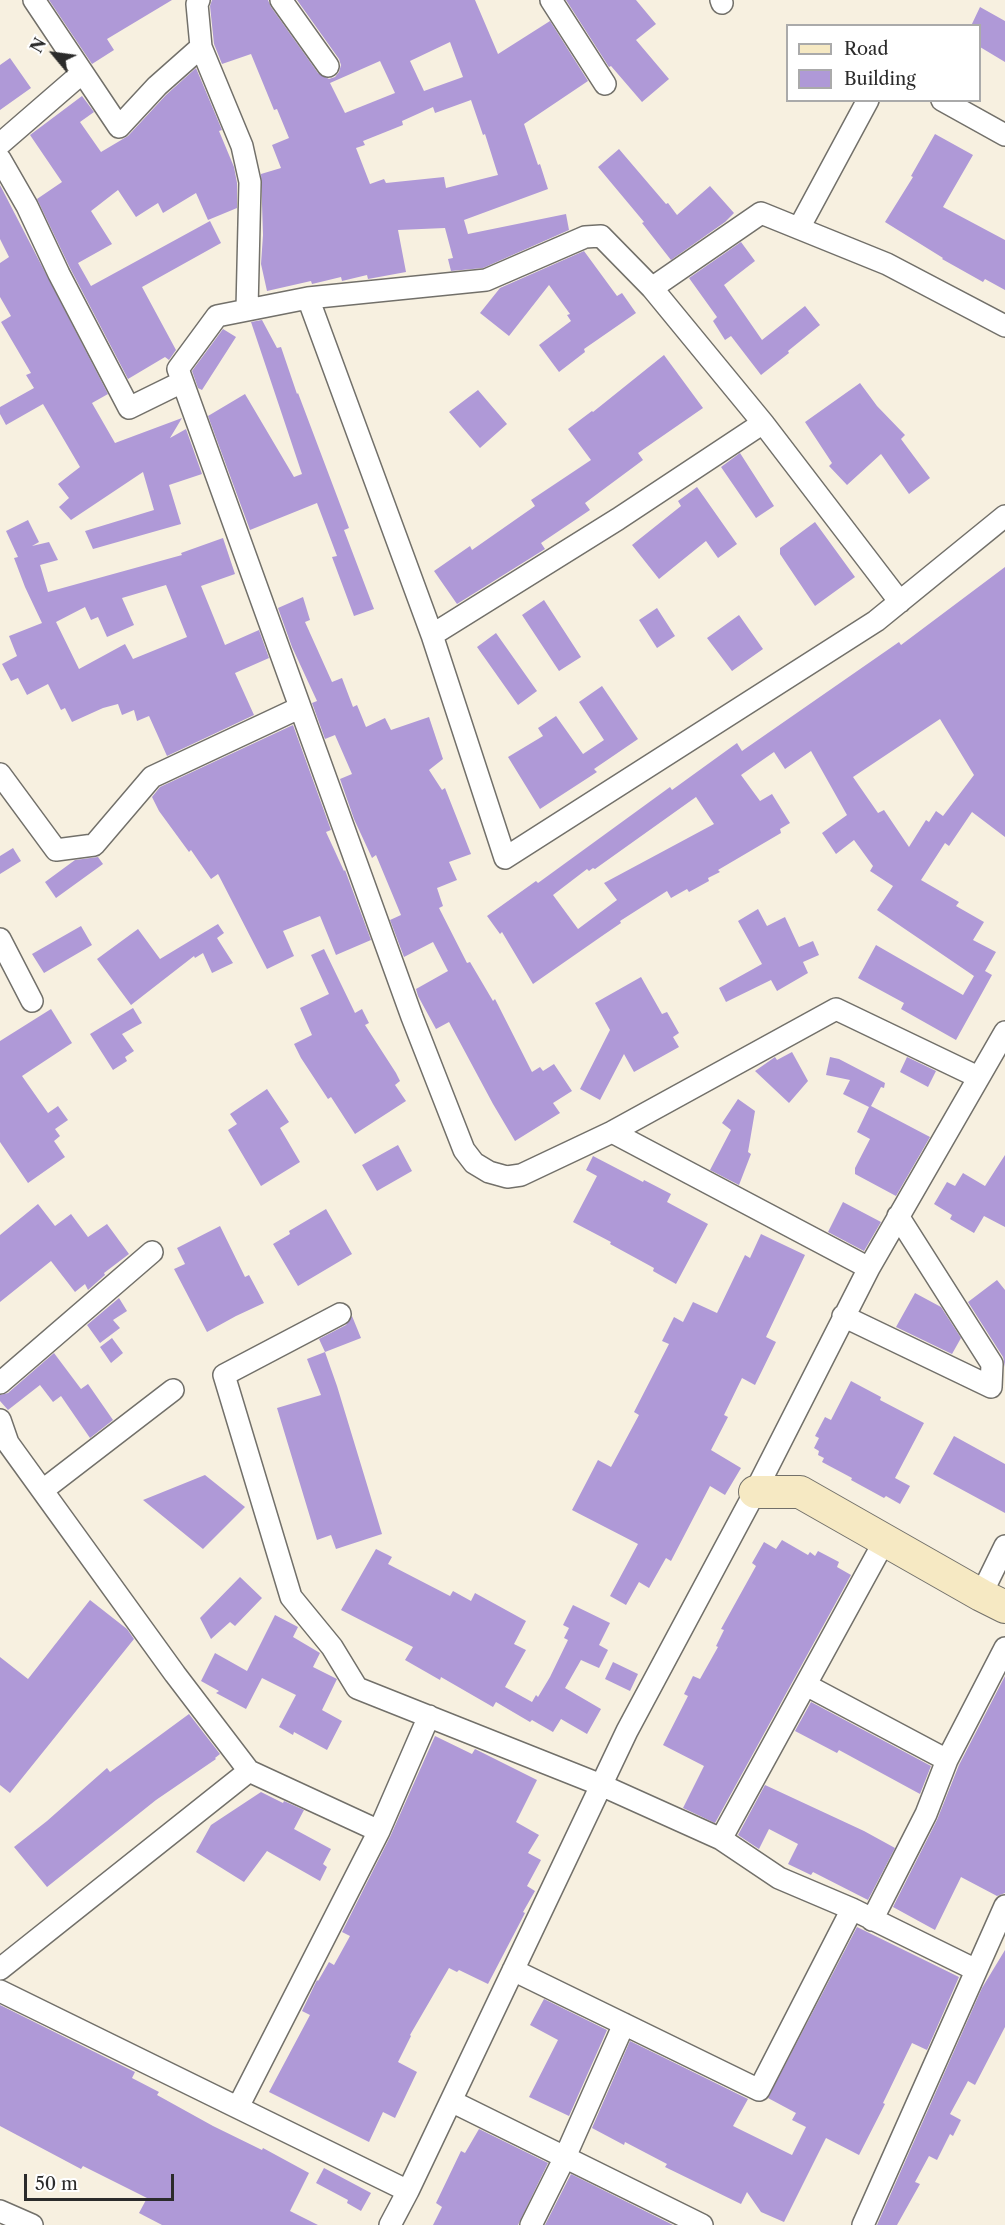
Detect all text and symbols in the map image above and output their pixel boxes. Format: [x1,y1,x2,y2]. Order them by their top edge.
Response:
north arrow [24,24,84,84]
legend [786,24,981,102]
text: N [26,34,50,56]
text: Road [844,38,889,60]
text: Building [844,68,916,90]
scale bar [27,2162,177,2200]
text: 50 m [35,2173,78,2195]

